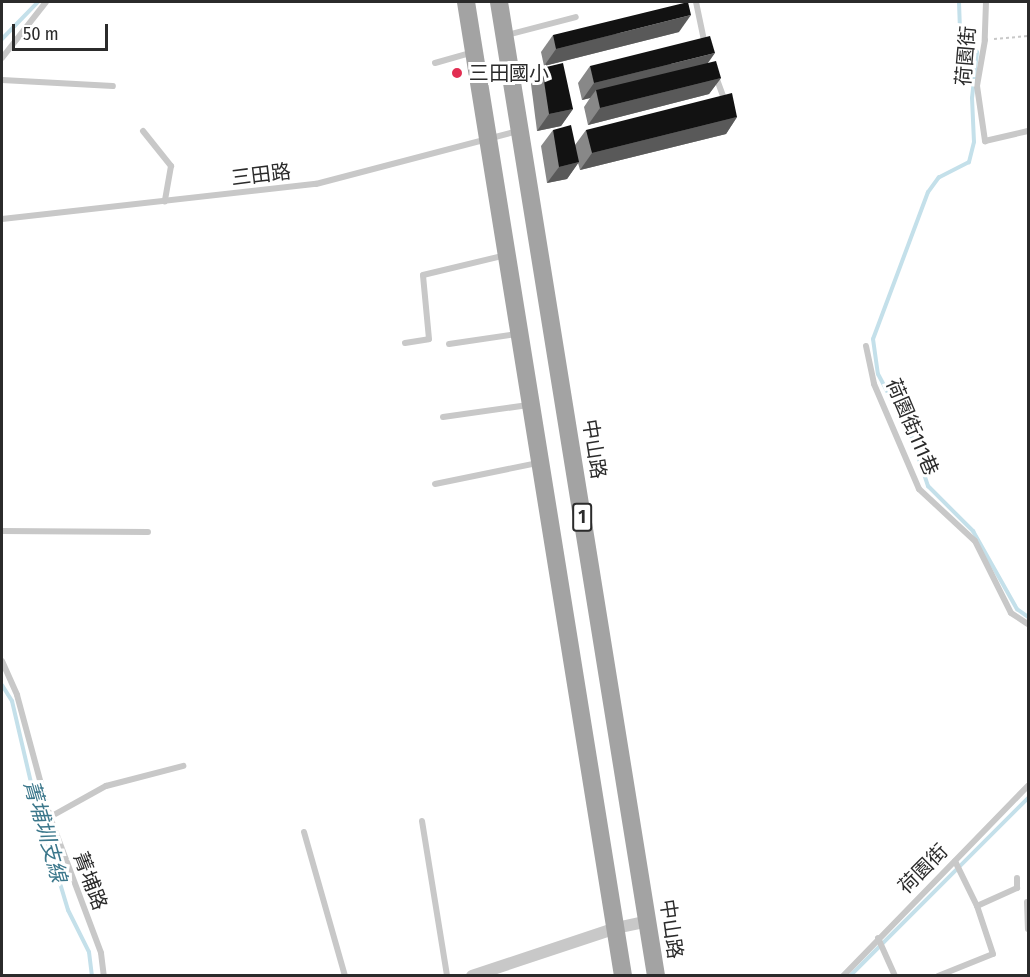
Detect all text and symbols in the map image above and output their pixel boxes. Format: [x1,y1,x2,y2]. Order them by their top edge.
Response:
scale bar [15,12,111,50]
text: 50 m [23,23,59,45]
street label: 荷園街 [951,25,981,87]
place label: 三田國小 [469,61,549,85]
marker: 三田國小 [450,66,464,80]
street label: 三田路 [230,159,292,191]
street label: 荷園街111巷 [881,375,943,479]
street label: 中山路 [577,417,611,481]
road number: 1 [572,502,592,532]
water label: 菁埔圳支線 [18,777,72,885]
street label: 荷園街 [893,839,953,899]
street label: 菁埔路 [68,849,112,913]
street label: 中山路 [655,898,687,960]

